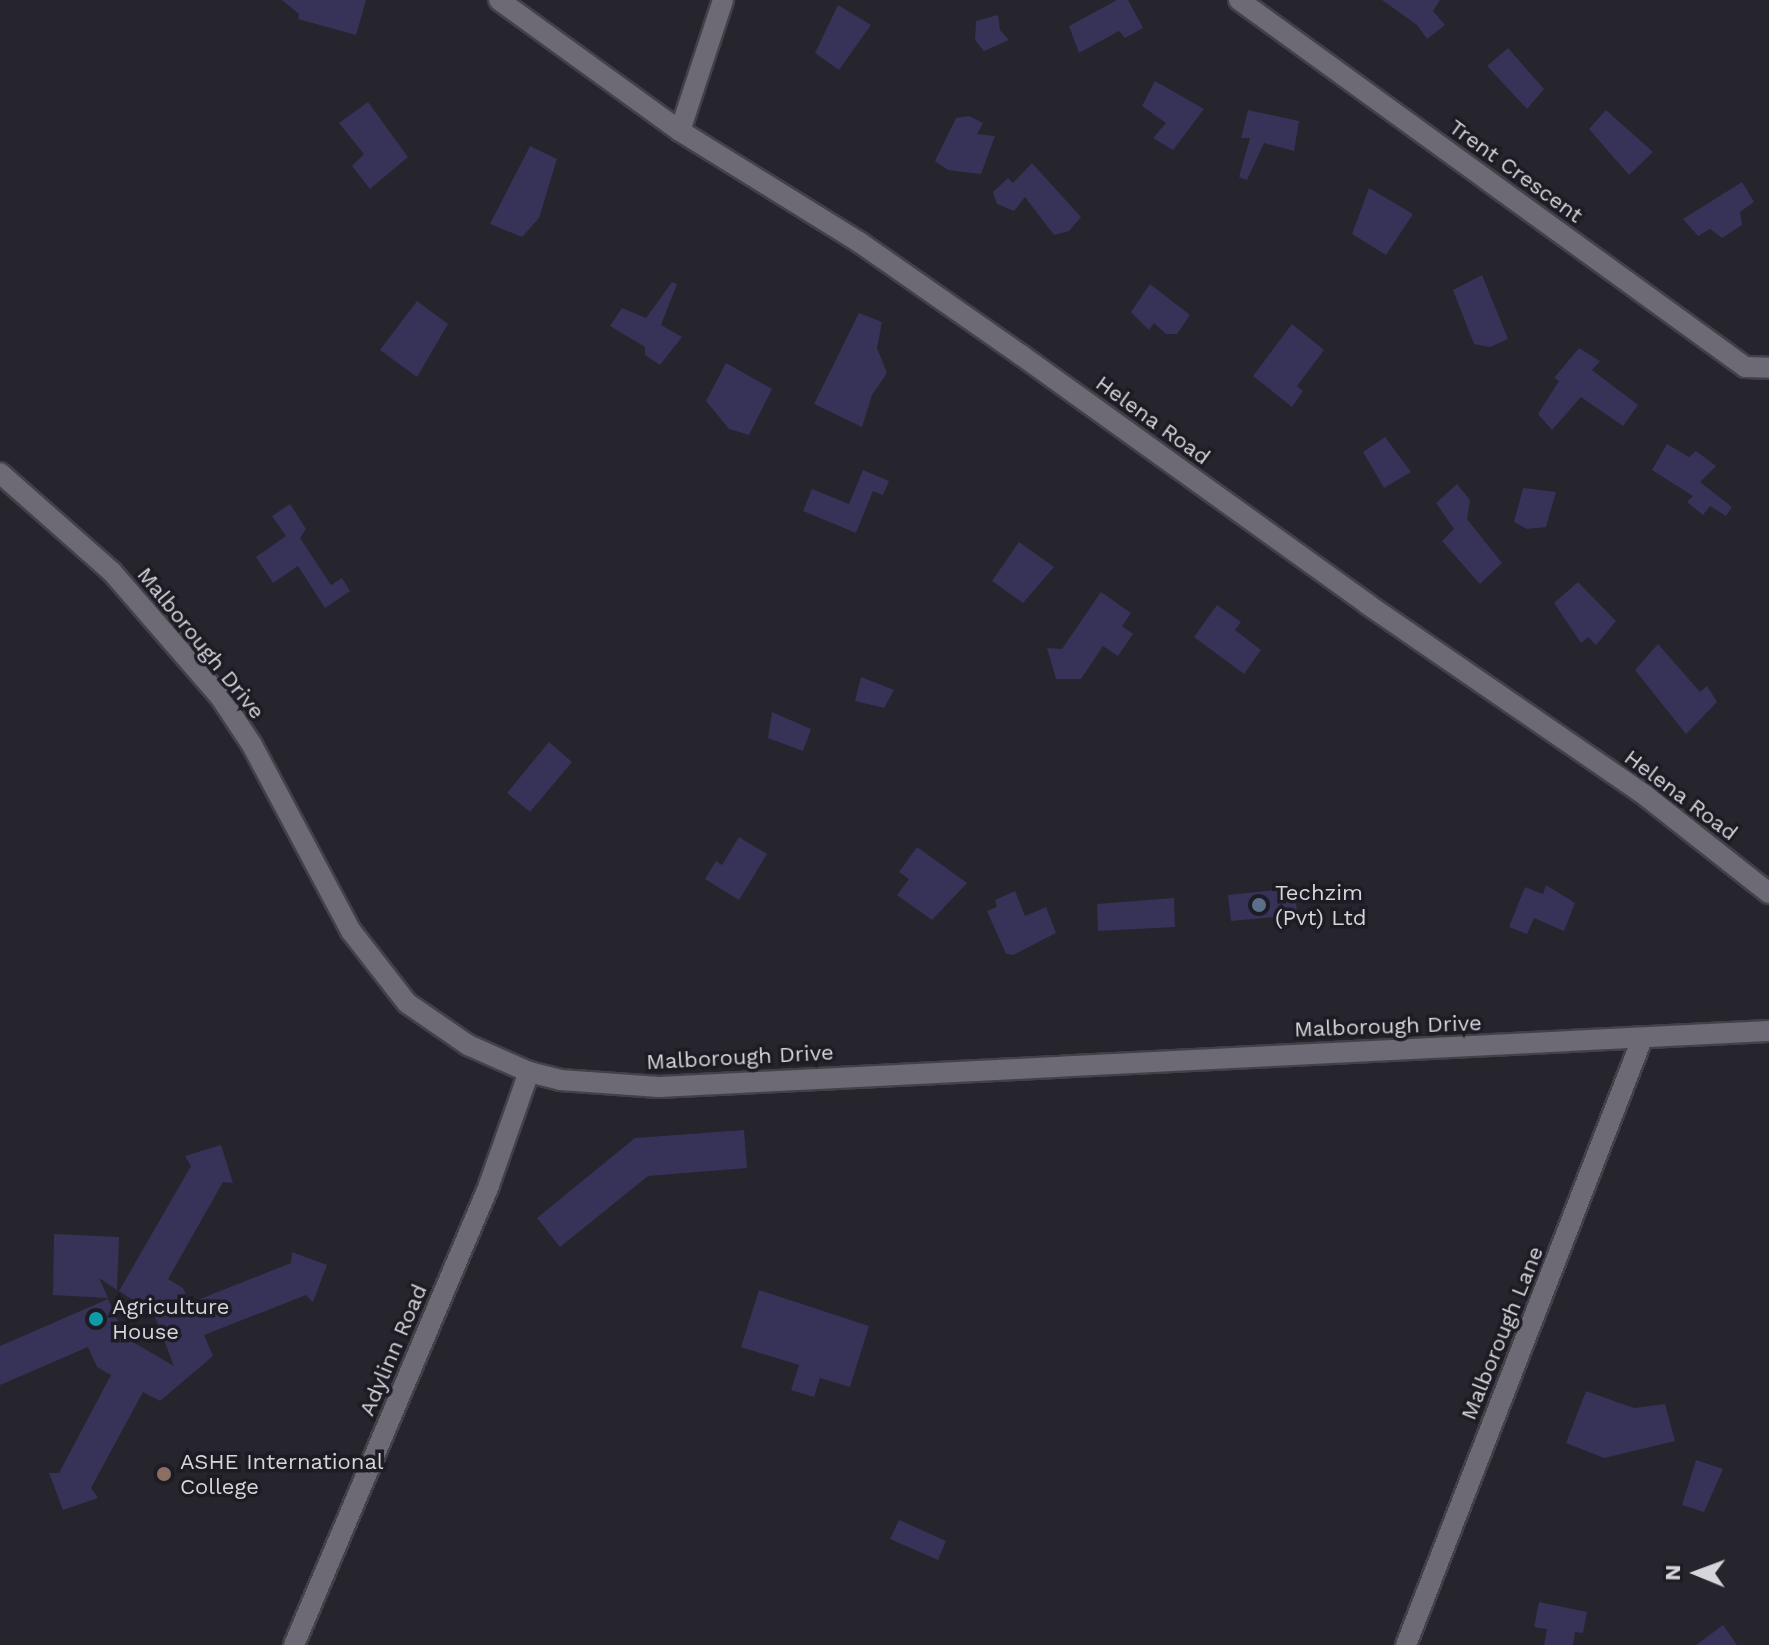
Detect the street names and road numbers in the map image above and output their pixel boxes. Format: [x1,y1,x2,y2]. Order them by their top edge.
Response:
street label: Trent Crescent [1444,114,1588,228]
street label: Helena Road [1090,370,1216,470]
street label: Malborough Drive [132,562,270,724]
street label: Helena Road [1619,744,1743,846]
street label: Malborough Drive [1294,1010,1482,1042]
street label: Malborough Drive [646,1039,834,1075]
street label: Malborough Lane [1455,1242,1549,1424]
street label: Adylinn Road [353,1280,433,1420]

